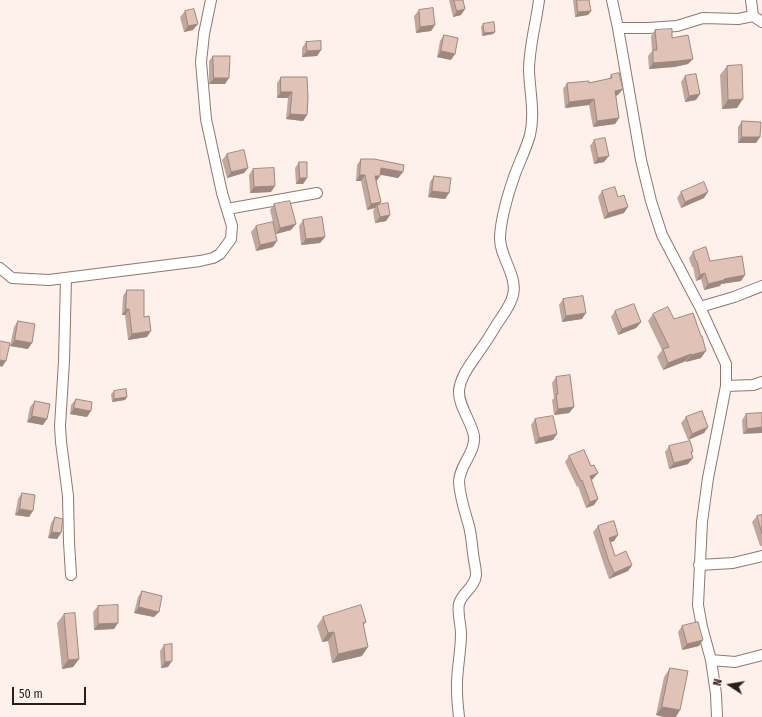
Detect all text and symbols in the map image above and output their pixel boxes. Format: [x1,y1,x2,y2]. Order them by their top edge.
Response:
north arrow [710,665,750,705]
text: N [711,678,725,687]
scale bar [14,679,88,705]
text: 50 m [19,687,43,701]

